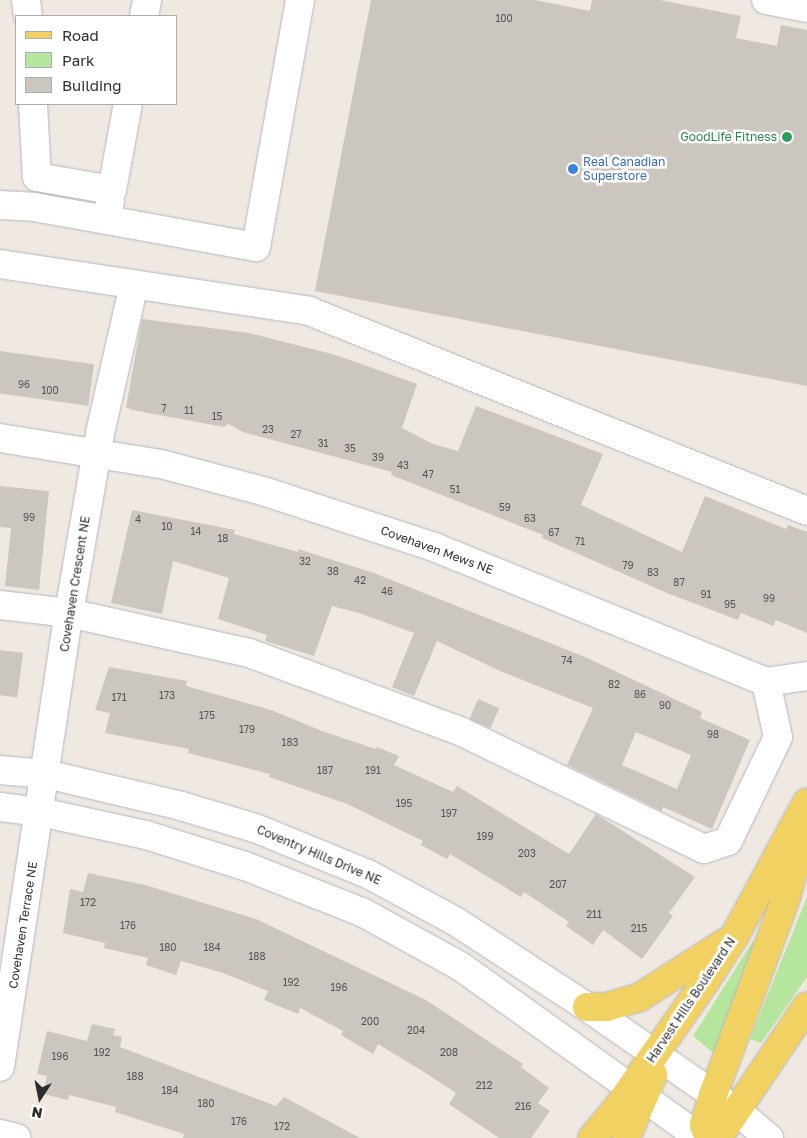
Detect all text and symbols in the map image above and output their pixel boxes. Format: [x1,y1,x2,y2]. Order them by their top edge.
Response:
house number: 100 [495,13,513,25]
legend [15,15,178,105]
text: Road [62,26,99,44]
text: Park [62,51,94,69]
text: Building [62,76,122,94]
place label: GoodLife Fitness [680,130,777,144]
marker: GoodLife Fitness [781,131,793,143]
place label: Real Canadian Superstore [583,155,665,183]
marker: Real Canadian Superstore [567,163,579,175]
house number: 96 [18,379,30,391]
house number: 100 [41,385,59,397]
house number: 7 [161,403,167,415]
house number: 11 [184,405,194,417]
house number: 15 [212,411,222,423]
house number: 23 [262,424,274,436]
house number: 27 [290,429,302,441]
house number: 31 [318,438,328,450]
house number: 35 [344,443,356,455]
house number: 39 [372,452,384,464]
house number: 43 [397,460,409,472]
house number: 47 [422,469,434,481]
house number: 51 [450,484,460,496]
house number: 59 [499,502,511,514]
house number: 99 [23,512,35,524]
house number: 63 [524,513,536,525]
house number: 4 [135,514,141,526]
street label: Covehaven Crescent NE [57,515,93,653]
house number: 10 [161,521,173,533]
street label: Covehaven Mews NE [379,523,495,577]
house number: 14 [191,526,201,538]
house number: 67 [548,527,560,539]
house number: 18 [218,533,228,545]
house number: 71 [575,536,585,548]
house number: 32 [299,556,311,568]
house number: 79 [622,560,634,572]
house number: 38 [327,566,339,578]
house number: 83 [647,567,659,579]
house number: 42 [354,575,366,587]
house number: 87 [673,577,685,589]
house number: 46 [381,586,393,598]
house number: 91 [701,589,711,601]
house number: 99 [763,593,775,605]
house number: 95 [724,599,736,611]
house number: 74 [561,655,573,667]
house number: 82 [608,679,620,691]
house number: 86 [634,689,646,701]
house number: 173 [159,690,175,702]
house number: 171 [112,692,126,704]
house number: 90 [659,700,671,712]
house number: 175 [199,710,215,722]
house number: 179 [239,724,255,736]
house number: 98 [707,729,719,741]
house number: 183 [282,737,298,749]
house number: 187 [317,765,333,777]
house number: 191 [365,765,381,777]
house number: 195 [396,798,412,810]
house number: 197 [441,808,457,820]
street label: Coventry Hills Drive NE [255,822,383,888]
house number: 199 [477,831,493,843]
house number: 203 [518,848,536,860]
street label: Covehaven Terrace NE [6,860,40,990]
house number: 207 [549,879,567,891]
house number: 172 [80,897,96,909]
house number: 211 [586,909,602,921]
house number: 176 [120,920,136,932]
house number: 215 [631,923,647,935]
street label: Harvest Hills Boulevard N [644,935,738,1065]
house number: 180 [159,942,177,954]
house number: 184 [203,942,221,954]
house number: 188 [248,951,266,963]
house number: 192 [283,977,299,989]
house number: 196 [331,982,347,994]
house number: 200 [361,1016,379,1028]
house number: 204 [407,1025,425,1037]
house number: 192 [94,1047,110,1059]
house number: 208 [440,1047,458,1059]
house number: 196 [52,1051,68,1063]
house number: 188 [126,1071,144,1083]
north arrow [15,1073,65,1123]
house number: 212 [476,1080,492,1092]
house number: 184 [161,1085,179,1097]
house number: 180 [197,1098,215,1110]
house number: 216 [515,1101,531,1113]
text: N [30,1104,44,1123]
house number: 176 [231,1116,247,1128]
house number: 172 [274,1121,290,1133]

